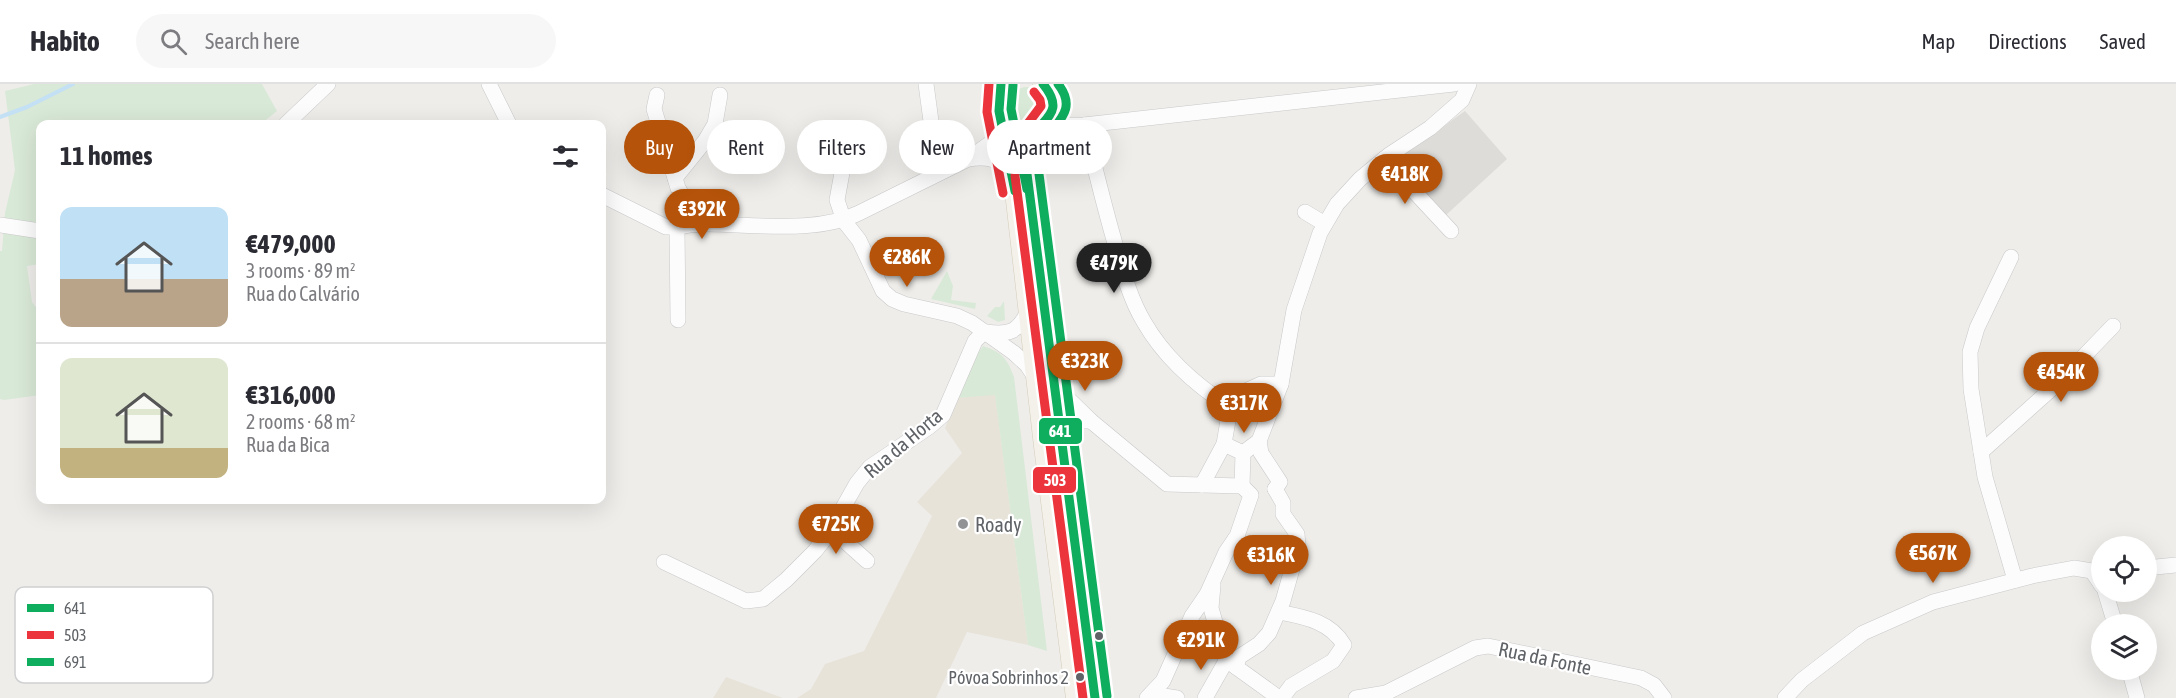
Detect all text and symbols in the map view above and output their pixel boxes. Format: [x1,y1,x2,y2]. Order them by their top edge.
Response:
search box [136,14,556,68]
text: Habito [30,25,100,57]
icon: search [157,25,190,58]
text: Search here [205,28,300,54]
text: Map [1921,29,1955,53]
text: Directions [1988,29,2067,53]
text: Saved [2100,29,2146,53]
chip: Buy [624,120,695,174]
chip: Rent [707,120,785,174]
chip: Filters [797,120,887,174]
chip: New [899,120,975,174]
chip: Apartment [987,120,1112,174]
icon: filters [549,140,582,173]
text: 11 homes [60,141,153,171]
pin: €418K [1363,154,1447,205]
text: €418K [1382,162,1429,185]
pin: €392K [660,189,744,240]
text: €392K [679,197,726,220]
text: €479,000 [246,229,336,259]
icon: home [108,231,180,303]
pin: €286K [865,237,949,288]
pin: €479K [1072,243,1156,294]
text: €286K [884,245,931,268]
text: €479K [1091,251,1138,274]
text: 3 rooms · 89 m² [246,259,356,282]
text: Rua do Calvário [246,282,360,305]
pin: €323K [1043,341,1127,392]
text: €323K [1062,349,1109,372]
pin: €454K [2019,352,2103,403]
text: €454K [2038,360,2085,383]
text: €316,000 [246,380,336,410]
icon: home [108,382,180,454]
pin: €317K [1202,383,1286,434]
text: €317K [1221,391,1268,414]
street label: Rua da Horta [859,404,947,482]
text: 2 rooms · 68 m² [246,410,356,433]
line badge: 641 [1038,417,1083,445]
text: 641 [1049,422,1072,440]
text: Rua da Bica [246,433,330,456]
line badge: 503 [1032,466,1077,494]
text: 503 [1044,471,1066,489]
pin: €725K [794,504,878,555]
text: €725K [813,512,860,535]
place label: Roady [975,513,1021,536]
marker: Roady [956,517,970,531]
pin: €567K [1891,533,1975,584]
pin: €316K [1229,535,1313,586]
map controls [2091,536,2157,680]
button: locate [2091,536,2157,602]
text: €567K [1910,541,1957,564]
text: €316K [1248,543,1295,566]
legend [15,587,213,683]
text: 641 [64,599,87,617]
button: layers [2091,614,2157,680]
pin: €291K [1159,620,1243,671]
text: 503 [64,626,87,644]
text: €291K [1178,628,1225,651]
unlabelled marker [1093,630,1105,642]
street label: Rua da Fonte [1496,637,1594,679]
text: 691 [64,653,87,671]
place label: Póvoa Sobrinhos 2 [948,667,1069,688]
marker: Póvoa Sobrinhos 2 [1074,671,1086,683]

